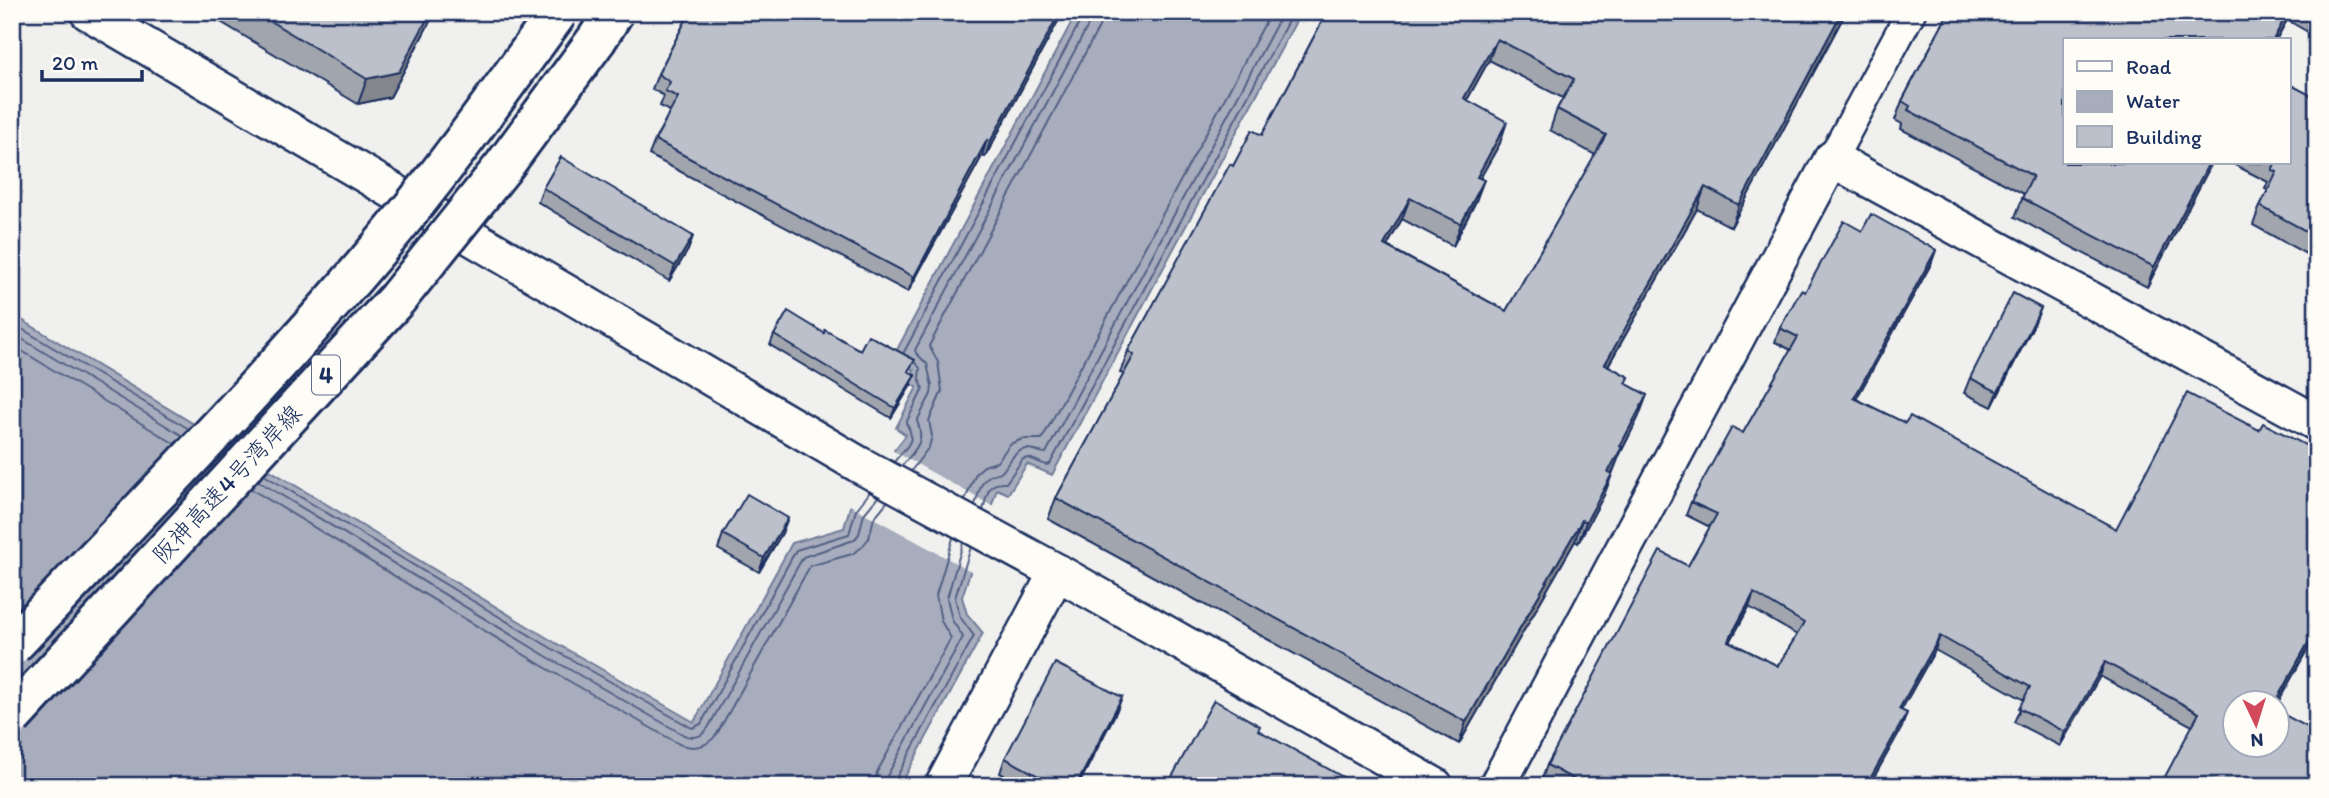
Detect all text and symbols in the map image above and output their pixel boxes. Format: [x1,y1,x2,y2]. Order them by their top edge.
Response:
scale bar [42,38,142,82]
legend [2063,38,2290,164]
text: 20 m [52,50,99,75]
text: Road [2126,54,2172,79]
text: Water [2126,88,2180,113]
text: Building [2126,124,2202,149]
road number: 4 [312,356,340,394]
street label: 阪神高速4号湾岸線 [146,398,308,569]
north arrow [2220,690,2290,760]
text: N [2250,729,2264,752]

